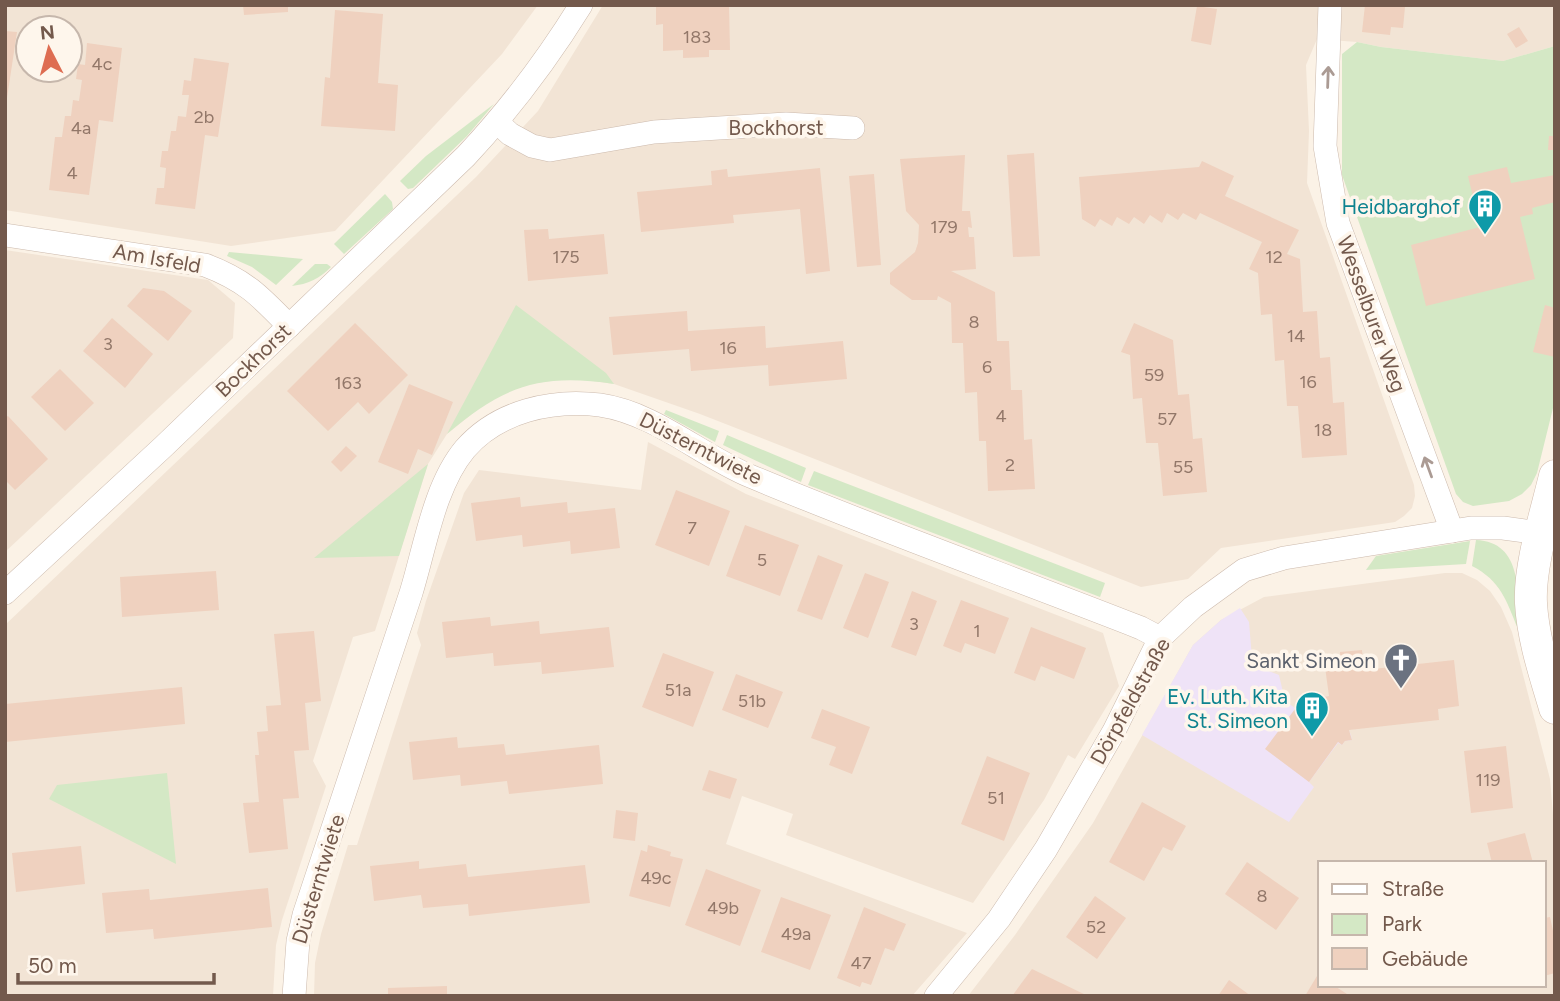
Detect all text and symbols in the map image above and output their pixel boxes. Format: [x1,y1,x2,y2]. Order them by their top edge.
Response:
north arrow [14,14,84,84]
text: N [39,20,56,45]
house number: 183 [683,26,711,48]
house number: 4c [92,53,113,75]
one-way arrow [1321,66,1334,89]
house number: 2b [194,106,214,128]
street label: Bockhorst [728,115,824,140]
house number: 4a [71,117,91,139]
house number: 4 [66,162,78,184]
building icon: Heidbarghof [1466,187,1504,236]
place label: Heidbarghof [1341,194,1460,219]
house number: 179 [930,216,958,238]
street label: Wesselburer Weg [1332,232,1412,396]
street label: Am Isfeld [111,238,203,278]
house number: 175 [552,246,580,268]
house number: 12 [1265,246,1283,268]
house number: 8 [968,311,980,333]
street label: Bockhorst [210,318,296,402]
house number: 14 [1287,325,1305,347]
house number: 3 [103,333,113,355]
house number: 16 [719,337,737,359]
house number: 6 [982,356,992,378]
house number: 59 [1144,364,1164,386]
house number: 16 [1299,371,1317,393]
house number: 163 [334,372,362,394]
house number: 4 [995,405,1007,427]
street label: Düsterntwiete [636,406,766,490]
house number: 57 [1157,408,1177,430]
house number: 18 [1314,419,1332,441]
house number: 2 [1005,454,1015,476]
house number: 55 [1173,456,1193,478]
one-way arrow [1421,457,1433,479]
house number: 7 [687,517,697,539]
house number: 5 [757,549,767,571]
house number: 3 [909,613,919,635]
house number: 1 [973,620,981,642]
street label: Dörpfeldstraße [1085,633,1175,769]
church icon: Sankt Simeon [1382,641,1420,690]
place label: Sankt Simeon [1246,648,1376,673]
house number: 51a [665,679,691,701]
place label: Ev. Luth. Kita St. Simeon [1167,684,1288,733]
building icon: Ev. Luth. Kita St. Simeon [1293,689,1331,738]
house number: 51b [738,690,766,712]
house number: 119 [1475,769,1501,791]
house number: 51 [987,787,1005,809]
street label: Düsterntwiete [286,811,350,947]
legend [1318,861,1546,987]
house number: 49c [640,867,672,889]
text: Straße [1382,876,1444,901]
house number: 8 [1256,885,1268,907]
house number: 49b [707,897,739,919]
text: Park [1382,911,1423,936]
house number: 52 [1086,916,1106,938]
house number: 49a [781,923,811,945]
scale bar [18,942,214,986]
text: Gebäude [1382,946,1468,971]
house number: 47 [851,952,872,974]
text: 50 m [28,953,77,978]

